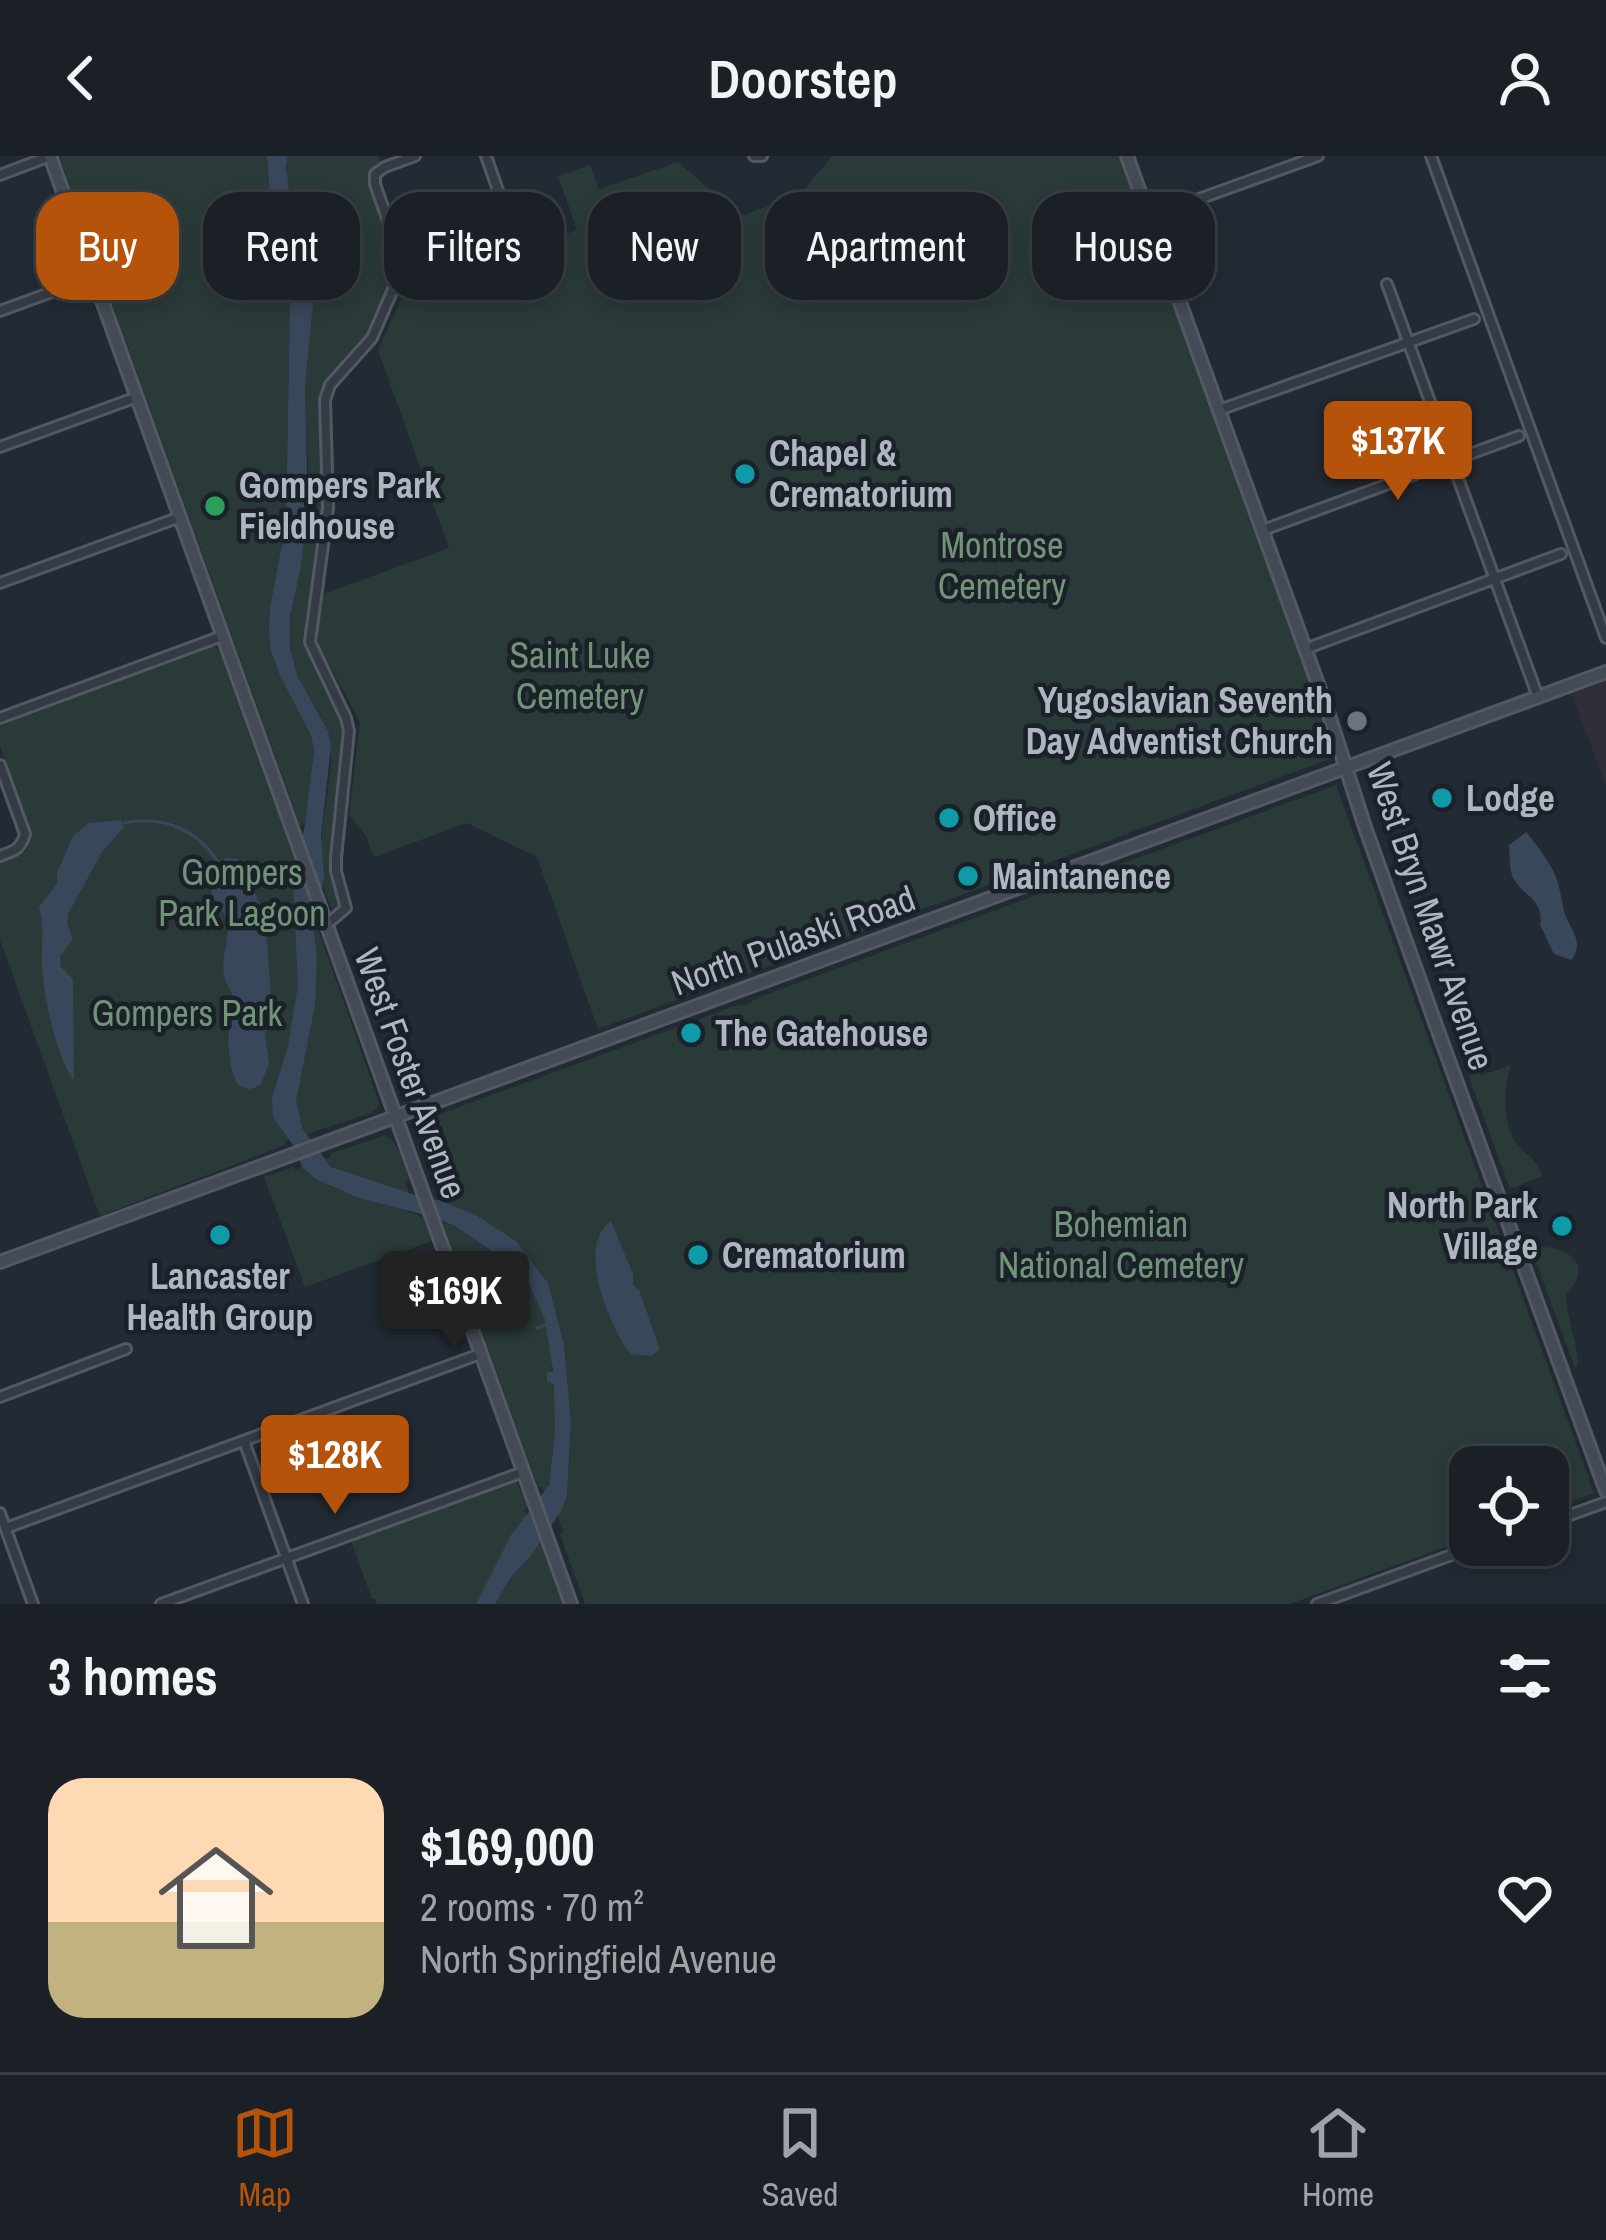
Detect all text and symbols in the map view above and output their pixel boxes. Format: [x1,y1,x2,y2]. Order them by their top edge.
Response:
text: Doorstep [708,42,898,115]
icon: back [48,45,114,111]
icon: person [1492,45,1558,111]
chip: Buy [36,192,179,300]
chip: Rent [203,192,360,300]
chip: Filters [384,192,564,300]
chip: New [588,192,741,300]
chip: Apartment [765,192,1008,300]
chip: House [1032,192,1215,300]
pin: $137K [1314,401,1482,503]
text: $137K [1351,414,1445,466]
place label: Chapel & Crematorium [769,429,953,518]
place label: Gompers Park Fieldhouse [239,461,441,550]
marker: Chapel & Crematorium [732,461,758,487]
marker: Gompers Park Fieldhouse [202,493,228,519]
park label: Montrose Cemetery [938,521,1066,610]
park label: Saint Luke Cemetery [509,631,651,720]
place label: Yugoslavian Seventh Day Adventist Church [1026,676,1333,765]
marker: Yugoslavian Seventh Day Adventist Church [1344,708,1370,734]
street label: West Bryn Mawr Avenue [1356,756,1506,1076]
place label: Lodge [1466,774,1555,822]
marker: Lodge [1429,785,1455,811]
place label: Office [973,794,1057,842]
marker: Office [936,805,962,831]
park label: Gompers Park Lagoon [158,848,326,937]
place label: Maintanence [992,852,1171,900]
marker: Maintanence [955,863,981,889]
street label: North Pulaski Road [665,874,921,1006]
street label: West Foster Avenue [343,941,479,1205]
park label: Gompers Park [92,989,282,1037]
place label: The Gatehouse [715,1009,928,1057]
marker: The Gatehouse [678,1020,704,1046]
place label: North Park Village [1387,1181,1539,1270]
park label: Bohemian National Cemetery [998,1200,1244,1289]
marker: North Park Village [1549,1213,1575,1239]
marker: Lancaster Health Group [207,1222,233,1248]
place label: Crematorium [722,1231,906,1279]
marker: Crematorium [685,1242,711,1268]
pin: $169K [371,1251,539,1353]
place label: Lancaster Health Group [127,1252,313,1341]
text: $169K [408,1264,502,1316]
pin: $128K [251,1415,419,1517]
text: $128K [288,1428,382,1480]
map controls [1449,1446,1569,1566]
button: locate [1449,1446,1569,1566]
text: 3 homes [48,1642,218,1711]
icon: filters [1492,1643,1558,1709]
text: $169,000 [420,1812,594,1881]
icon: home [144,1826,288,1970]
icon: heart [1492,1865,1558,1931]
text: 2 rooms · 70 m² [420,1881,644,1933]
text: North Springfield Avenue [420,1933,777,1985]
tab: Map [232,2100,298,2216]
tab: Saved [762,2100,838,2216]
tab: Home [1302,2100,1374,2216]

